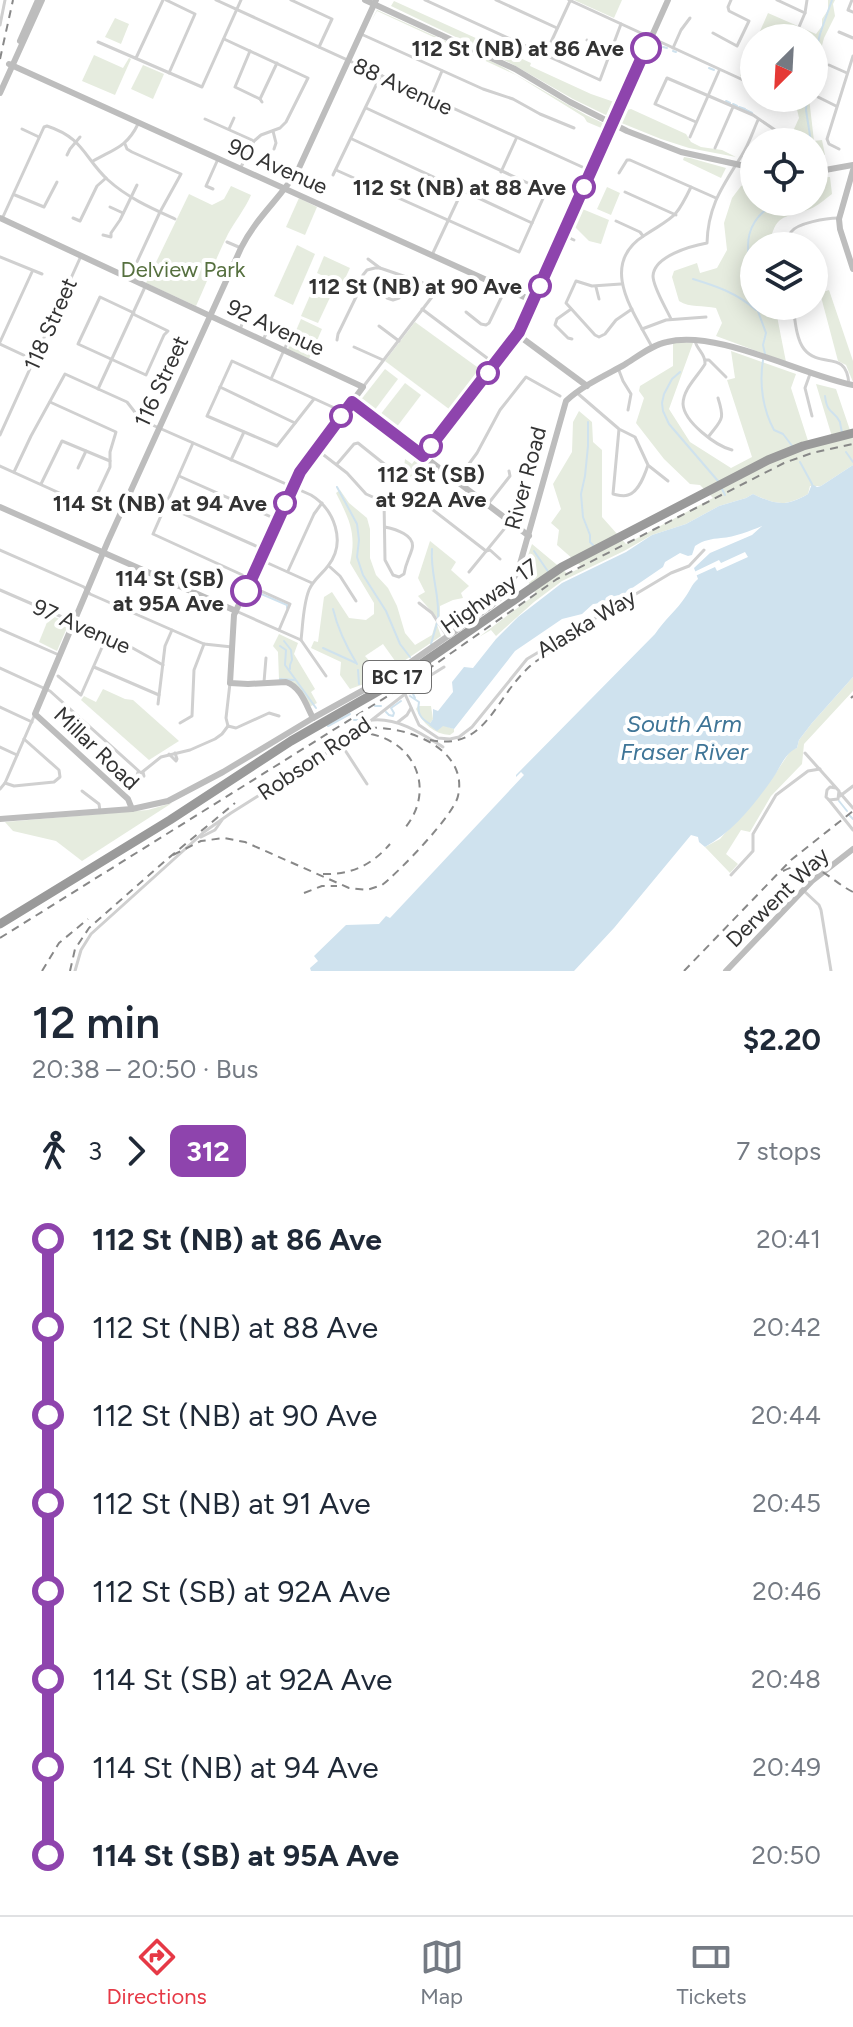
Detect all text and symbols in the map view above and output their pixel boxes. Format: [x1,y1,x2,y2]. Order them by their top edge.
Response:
north arrow [740,24,828,112]
map controls [740,24,828,320]
marker: 112 St (NB) at 86 Ave [631,33,661,63]
place label: 112 St (NB) at 86 Ave [411,35,624,62]
street label: 88 Avenue [349,52,457,121]
button: locate [740,128,828,216]
street label: 90 Avenue [224,132,332,200]
place label: 112 St (NB) at 88 Ave [353,174,566,201]
marker: 112 St (NB) at 88 Ave [573,176,595,198]
button: layers [740,232,828,320]
park label: Delview Park [121,256,246,283]
place label: 112 St (NB) at 90 Ave [309,273,522,300]
street label: 118 Street [18,274,83,375]
marker: 112 St (NB) at 90 Ave [529,275,551,297]
street label: 92 Avenue [223,293,329,362]
street label: 116 Street [129,331,194,431]
unlabelled marker [477,362,499,384]
unlabelled marker [330,405,352,427]
street label: River Road [499,424,552,533]
marker: 112 St (SB) at 92A Ave [420,435,442,457]
place label: 112 St (SB) at 92A Ave [375,461,487,513]
place label: 114 St (NB) at 94 Ave [53,490,267,517]
marker: 114 St (NB) at 94 Ave [274,492,296,514]
street label: Highway 17 [435,553,543,640]
place label: 114 St (SB) at 95A Ave [113,565,224,617]
marker: 114 St (SB) at 95A Ave [231,576,261,606]
street label: Alaska Way [532,583,641,664]
street label: 97 Avenue [29,593,135,660]
road number: BC 17 [363,661,431,693]
street label: Millar Road [48,701,145,796]
water label: South Arm Fraser River [620,709,749,766]
street label: Robson Road [253,711,376,806]
street label: Derwent Way [720,841,835,953]
text: 12 min [32,996,160,1049]
text: $2.20 [743,1021,821,1058]
text: 20:38 – 20:50 · Bus [32,1053,258,1085]
icon: walk [32,1129,76,1173]
icon: forward [114,1129,158,1173]
text: 312 [186,1134,230,1168]
text: 3 [88,1135,102,1167]
text: 7 stops [736,1135,821,1167]
text: 112 St (NB) at 86 Ave [92,1221,382,1258]
text: 20:41 [756,1223,821,1255]
text: 112 St (NB) at 88 Ave [92,1309,378,1346]
text: 20:42 [753,1311,821,1343]
text: 112 St (NB) at 90 Ave [92,1397,377,1434]
text: 20:44 [751,1399,821,1431]
text: 112 St (NB) at 91 Ave [92,1485,371,1522]
text: 20:45 [752,1487,821,1519]
text: 112 St (SB) at 92A Ave [92,1573,391,1610]
text: 20:46 [752,1575,821,1607]
text: 114 St (SB) at 92A Ave [92,1661,392,1698]
text: 20:48 [751,1663,821,1695]
text: 114 St (NB) at 94 Ave [92,1749,379,1786]
text: 20:49 [752,1751,821,1783]
text: 114 St (SB) at 95A Ave [92,1837,399,1874]
text: 20:50 [752,1839,821,1871]
tab: Directions [106,1935,207,2010]
tab: Map [420,1935,464,2010]
tab: Tickets [676,1935,747,2010]

